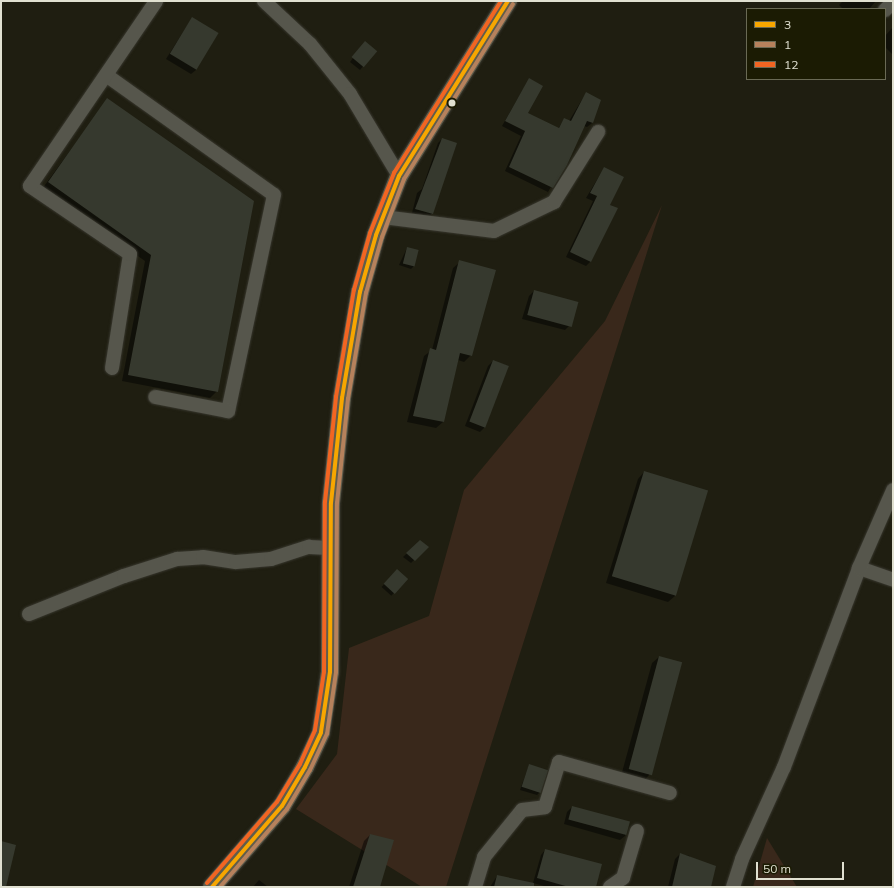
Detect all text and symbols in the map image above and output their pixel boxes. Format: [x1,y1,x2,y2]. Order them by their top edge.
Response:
legend [746,8,886,80]
text: 3 [784,17,791,32]
text: 1 [784,37,791,52]
text: 12 [784,57,798,72]
unlabelled marker [447,98,457,108]
scale bar [758,854,846,880]
text: 50 m [763,861,791,876]

